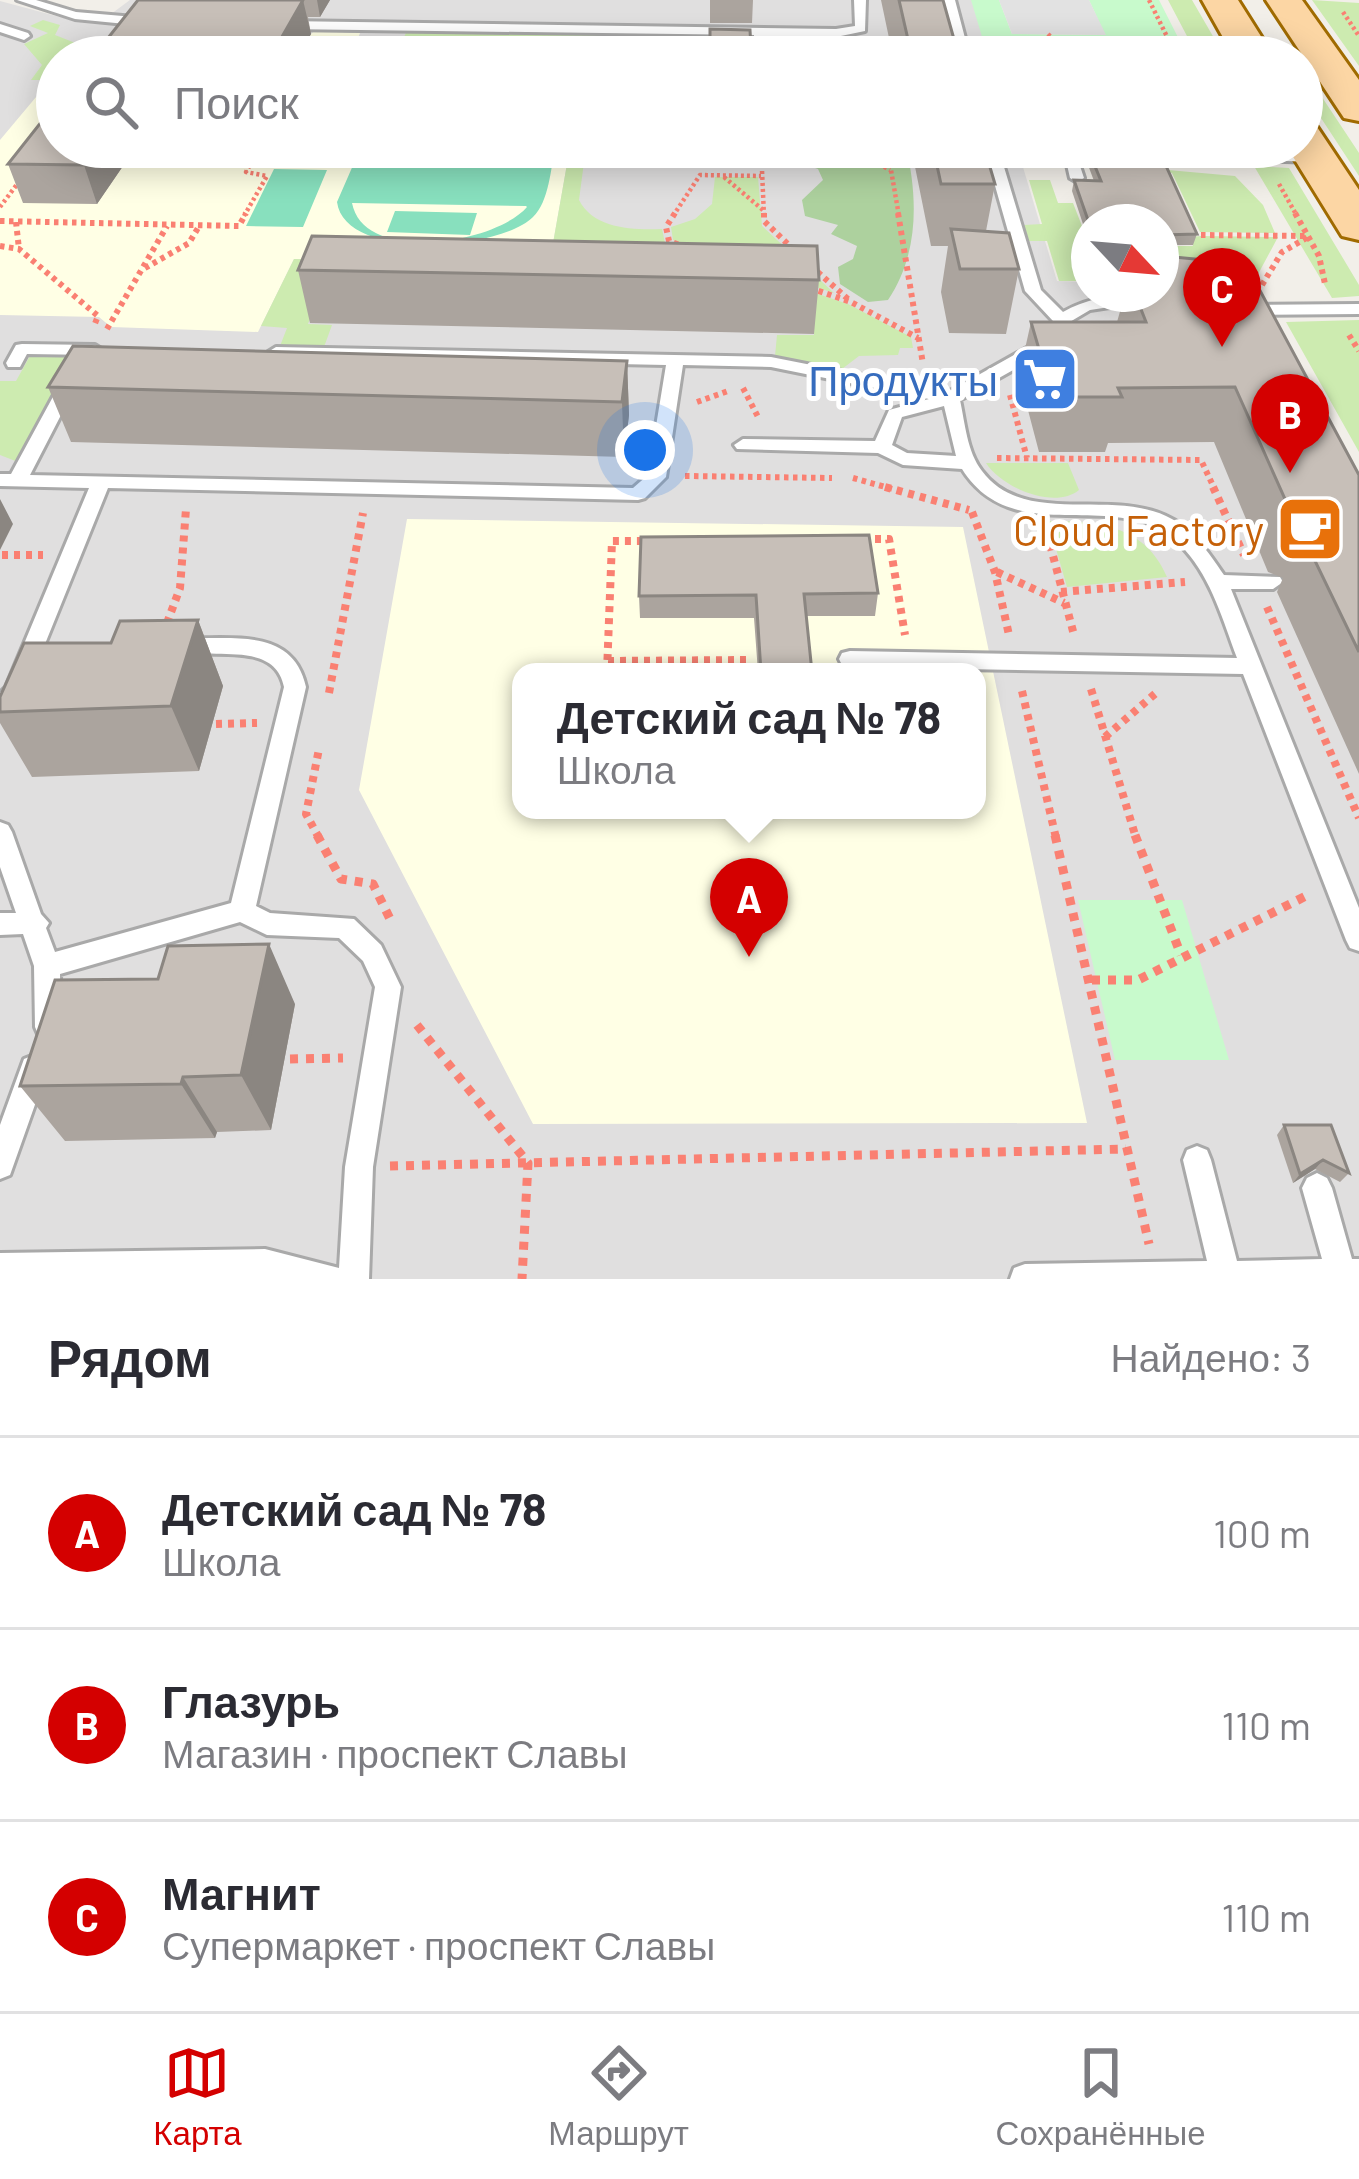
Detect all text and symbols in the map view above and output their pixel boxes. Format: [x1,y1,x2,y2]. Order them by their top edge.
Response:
search box [36,36,1323,168]
icon: search [78,69,144,135]
text: Поиск [174,74,299,128]
north arrow [1071,204,1179,312]
pin: C [1183,248,1261,347]
supermarket icon: Продукты [1010,344,1080,414]
place label: Продукты [808,354,998,405]
pin: B [1251,374,1329,473]
your location [615,420,675,480]
cafe icon: Cloud Factory [1275,494,1345,564]
place label: Cloud Factory [1013,504,1264,555]
popup [512,663,986,819]
text: Детский сад № 78 [557,689,941,743]
text: Школа [557,745,675,792]
pin: A [710,858,788,957]
text: Рядом [48,1326,212,1387]
text: Найдено: 3 [1111,1333,1311,1380]
text: Детский сад № 78 [162,1481,546,1535]
text: A [74,1509,100,1556]
text: 100 m [1213,1509,1311,1556]
text: Школа [162,1537,281,1584]
text: Глазурь [162,1673,340,1727]
text: B [75,1701,99,1748]
text: 110 m [1221,1701,1311,1748]
text: Магазин · проспект Славы [162,1729,628,1776]
text: Магнит [162,1865,321,1919]
text: C [75,1893,99,1940]
text: 110 m [1221,1893,1311,1940]
text: Супермаркет · проспект Славы [162,1921,715,1968]
tab: Карта [153,2040,242,2153]
tab: Маршрут [548,2040,689,2153]
tab: Сохранённые [996,2040,1206,2153]

